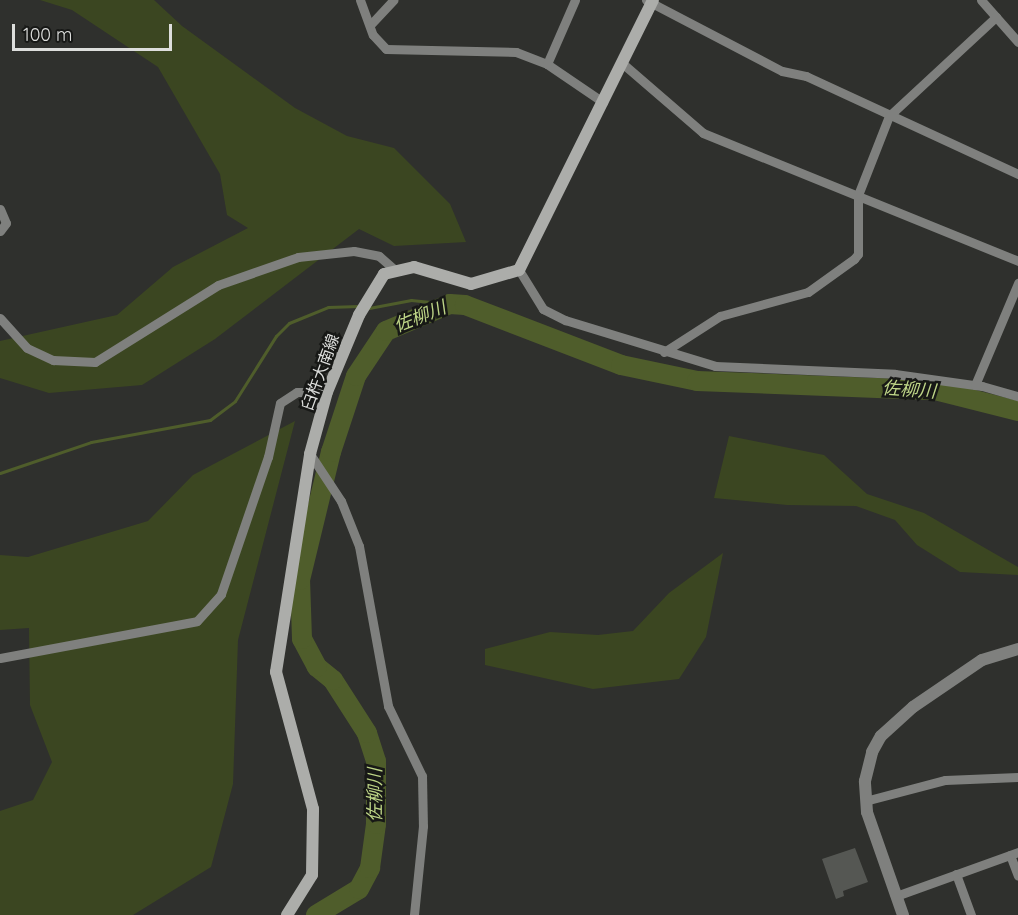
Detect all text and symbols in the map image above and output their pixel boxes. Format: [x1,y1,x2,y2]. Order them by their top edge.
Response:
scale bar [15,12,176,50]
text: 100 m [23,23,72,46]
water label: 佐柳川 [391,297,449,337]
street label: 臼杵大南線 [297,331,343,413]
water label: 佐柳川 [881,377,937,403]
water label: 佐柳川 [364,768,386,822]

